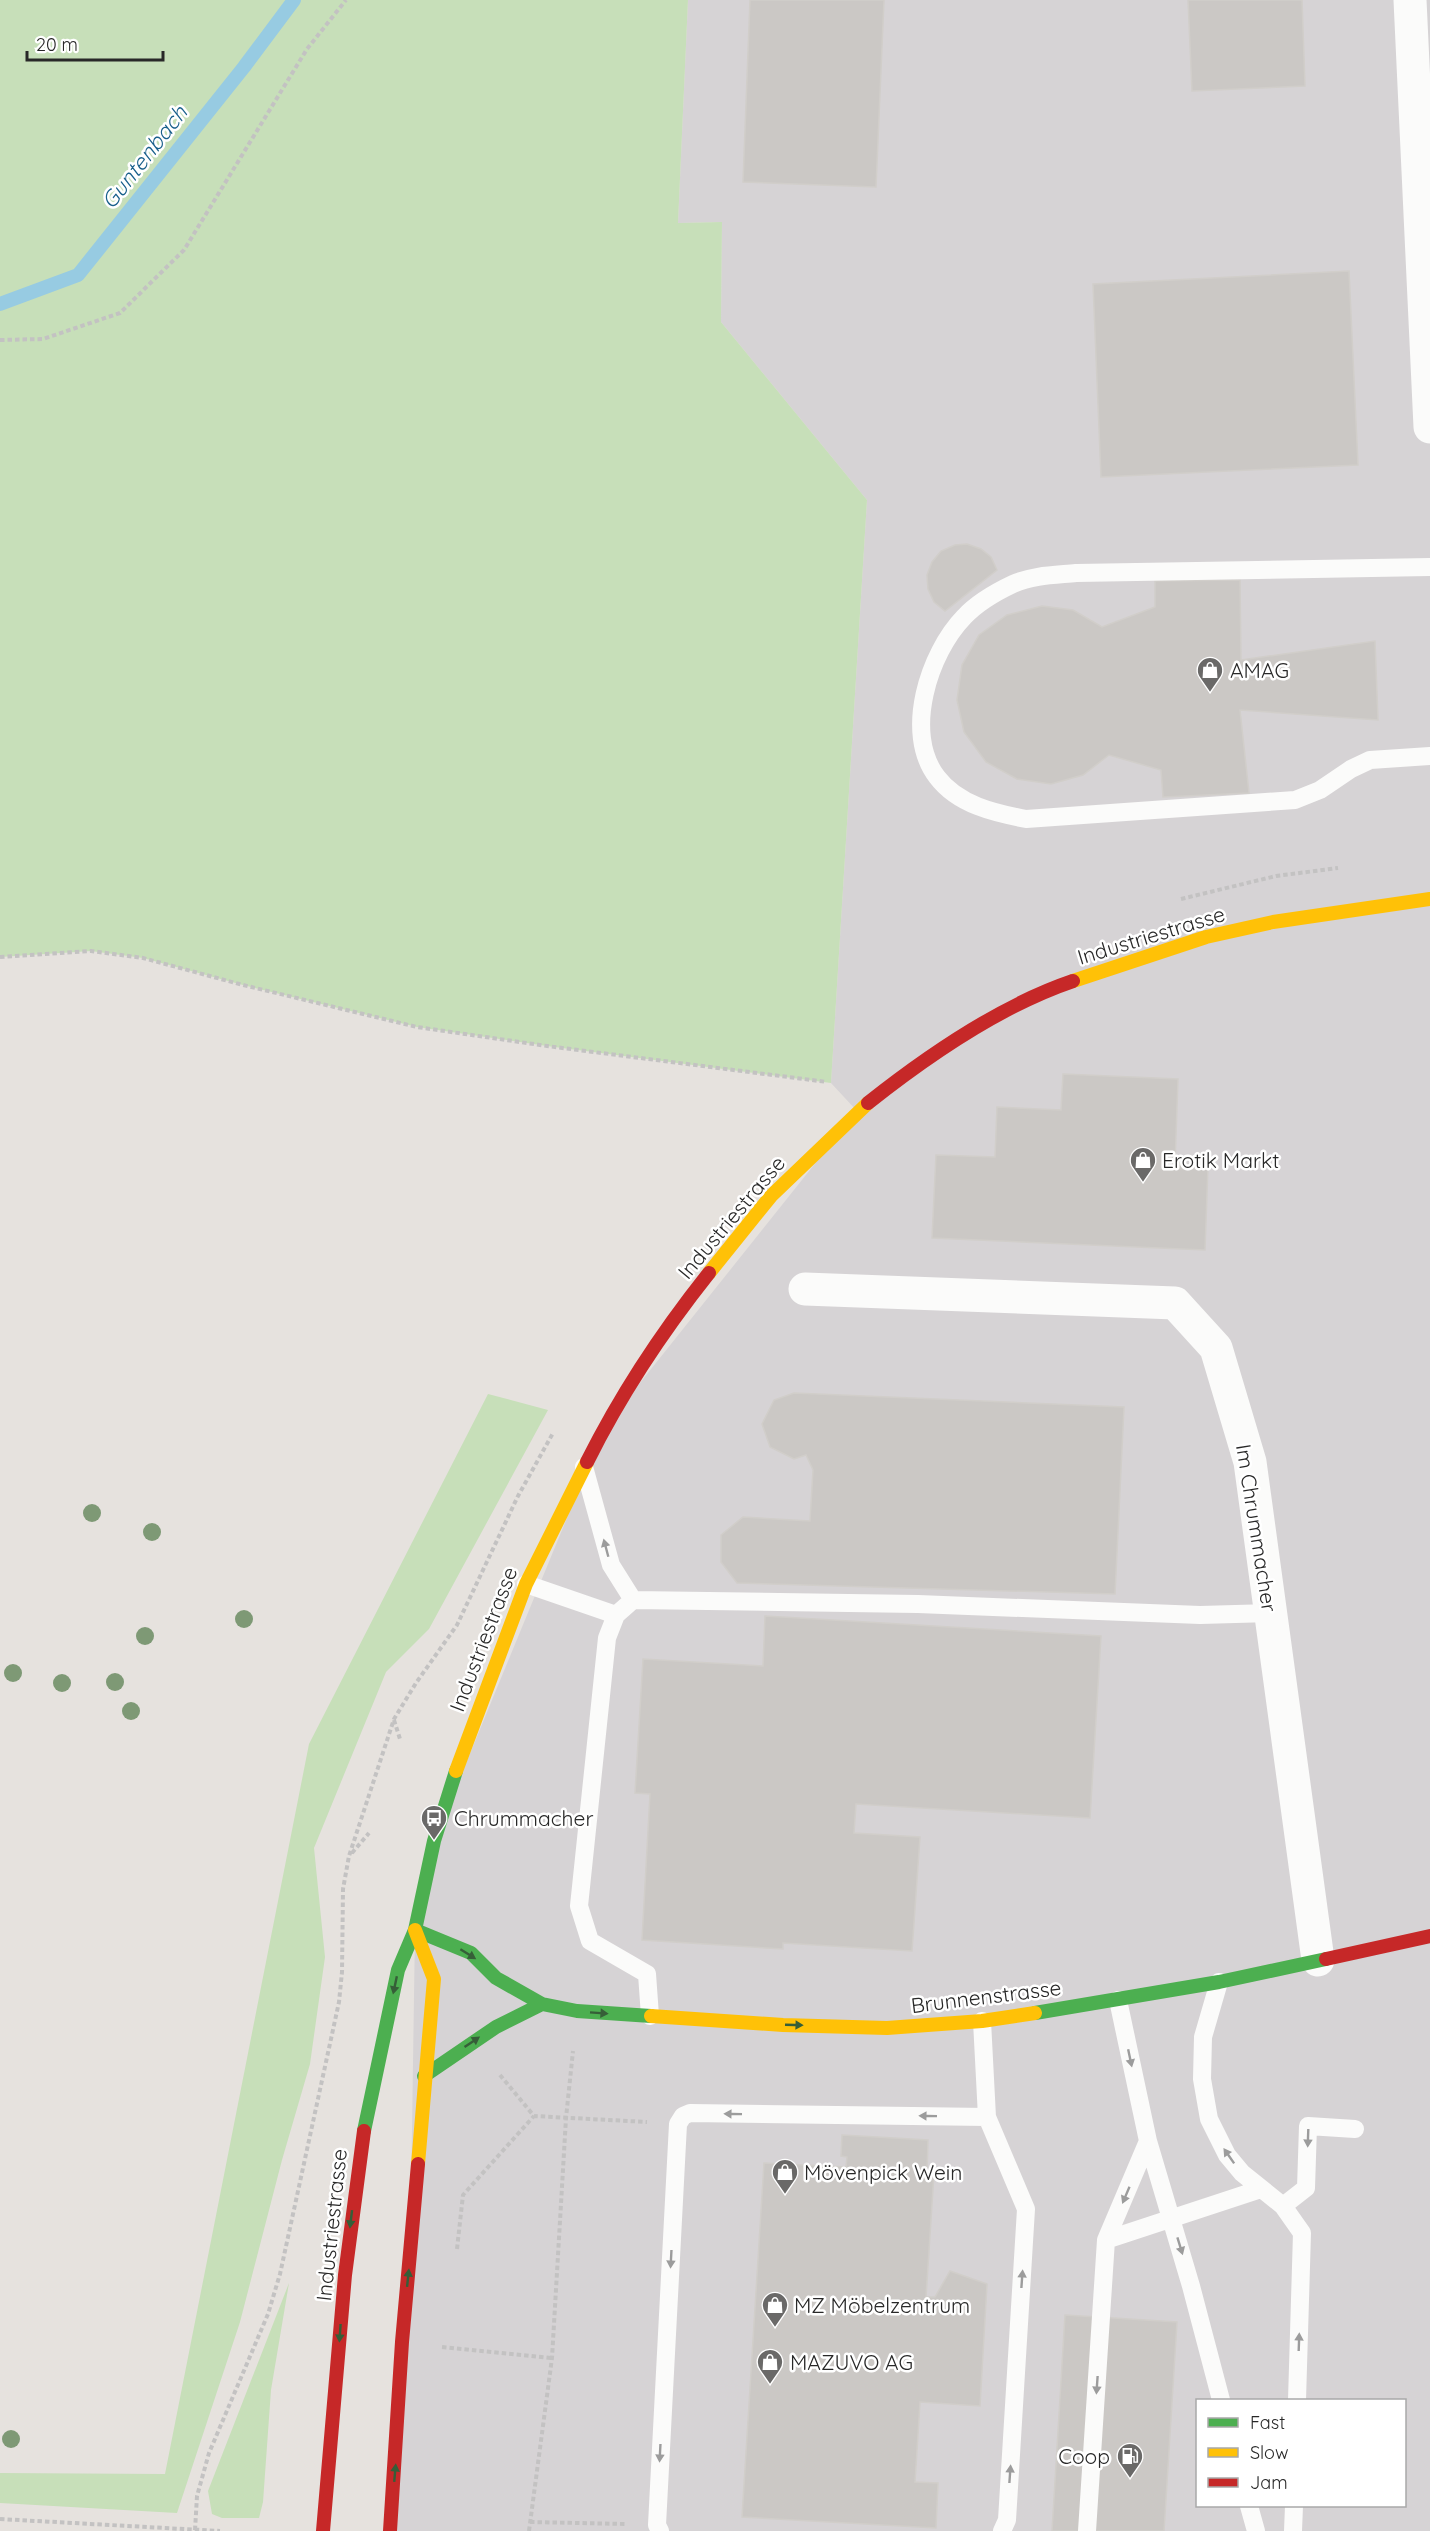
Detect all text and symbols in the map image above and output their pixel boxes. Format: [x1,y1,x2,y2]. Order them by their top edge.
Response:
scale bar [27,24,164,62]
text: 20 m [36,33,78,56]
water label: Guntenbach [95,99,193,214]
shop icon: AMAG [1195,655,1225,693]
place label: AMAG [1230,657,1289,683]
street label: Industriestrasse [1074,900,1228,970]
shop icon: Erotik Markt [1128,1145,1158,1183]
place label: Erotik Markt [1162,1147,1279,1173]
street label: Industriestrasse [672,1150,790,1284]
street label: Im Chrummacher [1231,1442,1283,1614]
one-way arrow [601,1539,610,1557]
street label: Industriestrasse [443,1563,523,1715]
bus stop icon: Chrummacher [419,1803,449,1841]
place label: Chrummacher [454,1805,593,1831]
one-way arrow [460,1949,477,1959]
street label: Brunnenstrasse [909,1974,1063,2018]
one-way arrow [390,1976,399,1995]
one-way arrow [590,2008,609,2017]
one-way arrow [785,2020,804,2030]
one-way arrow [464,2037,480,2048]
one-way arrow [1126,2048,1136,2067]
one-way arrow [724,2109,743,2119]
one-way arrow [919,2111,938,2121]
one-way arrow [1303,2128,1312,2147]
street label: Industriestrasse [310,2148,352,2302]
one-way arrow [1223,2148,1235,2164]
shop icon: Mövenpick Wein [770,2157,800,2195]
place label: Mövenpick Wein [804,2159,963,2185]
one-way arrow [1121,2186,1131,2204]
one-way arrow [347,2210,356,2229]
one-way arrow [1176,2237,1185,2255]
one-way arrow [666,2249,675,2268]
one-way arrow [403,2269,413,2288]
one-way arrow [1017,2269,1027,2288]
shop icon: MZ Möbelzentrum [760,2290,790,2328]
place label: MZ Möbelzentrum [794,2292,970,2318]
one-way arrow [336,2324,345,2343]
one-way arrow [1294,2333,1303,2352]
shop icon: MAZUVO AG [755,2347,785,2385]
place label: MAZUVO AG [790,2349,913,2375]
one-way arrow [1092,2376,1101,2395]
legend [1196,2399,1406,2507]
text: Fast [1250,2411,1285,2434]
fuel station icon: Coop [1115,2441,1145,2479]
text: Slow [1250,2441,1288,2464]
place label: Coop [1058,2443,1110,2469]
one-way arrow [656,2444,665,2463]
one-way arrow [390,2463,400,2482]
one-way arrow [1005,2464,1015,2483]
text: Jam [1250,2471,1288,2494]

